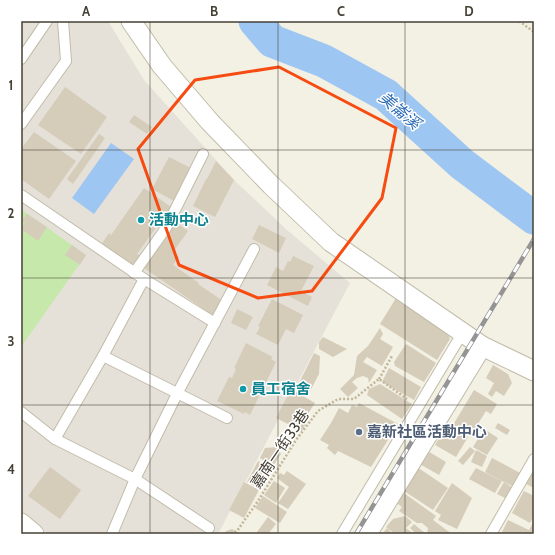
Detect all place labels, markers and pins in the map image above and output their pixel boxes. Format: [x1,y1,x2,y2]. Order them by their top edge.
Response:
place label: 活動中心 [149,211,209,229]
marker: 活動中心 [136,215,146,225]
place label: 員工宿舍 [251,380,311,398]
marker: 員工宿舍 [238,384,248,394]
place label: 嘉新社區活動中心 [367,423,487,441]
marker: 嘉新社區活動中心 [354,427,364,437]

